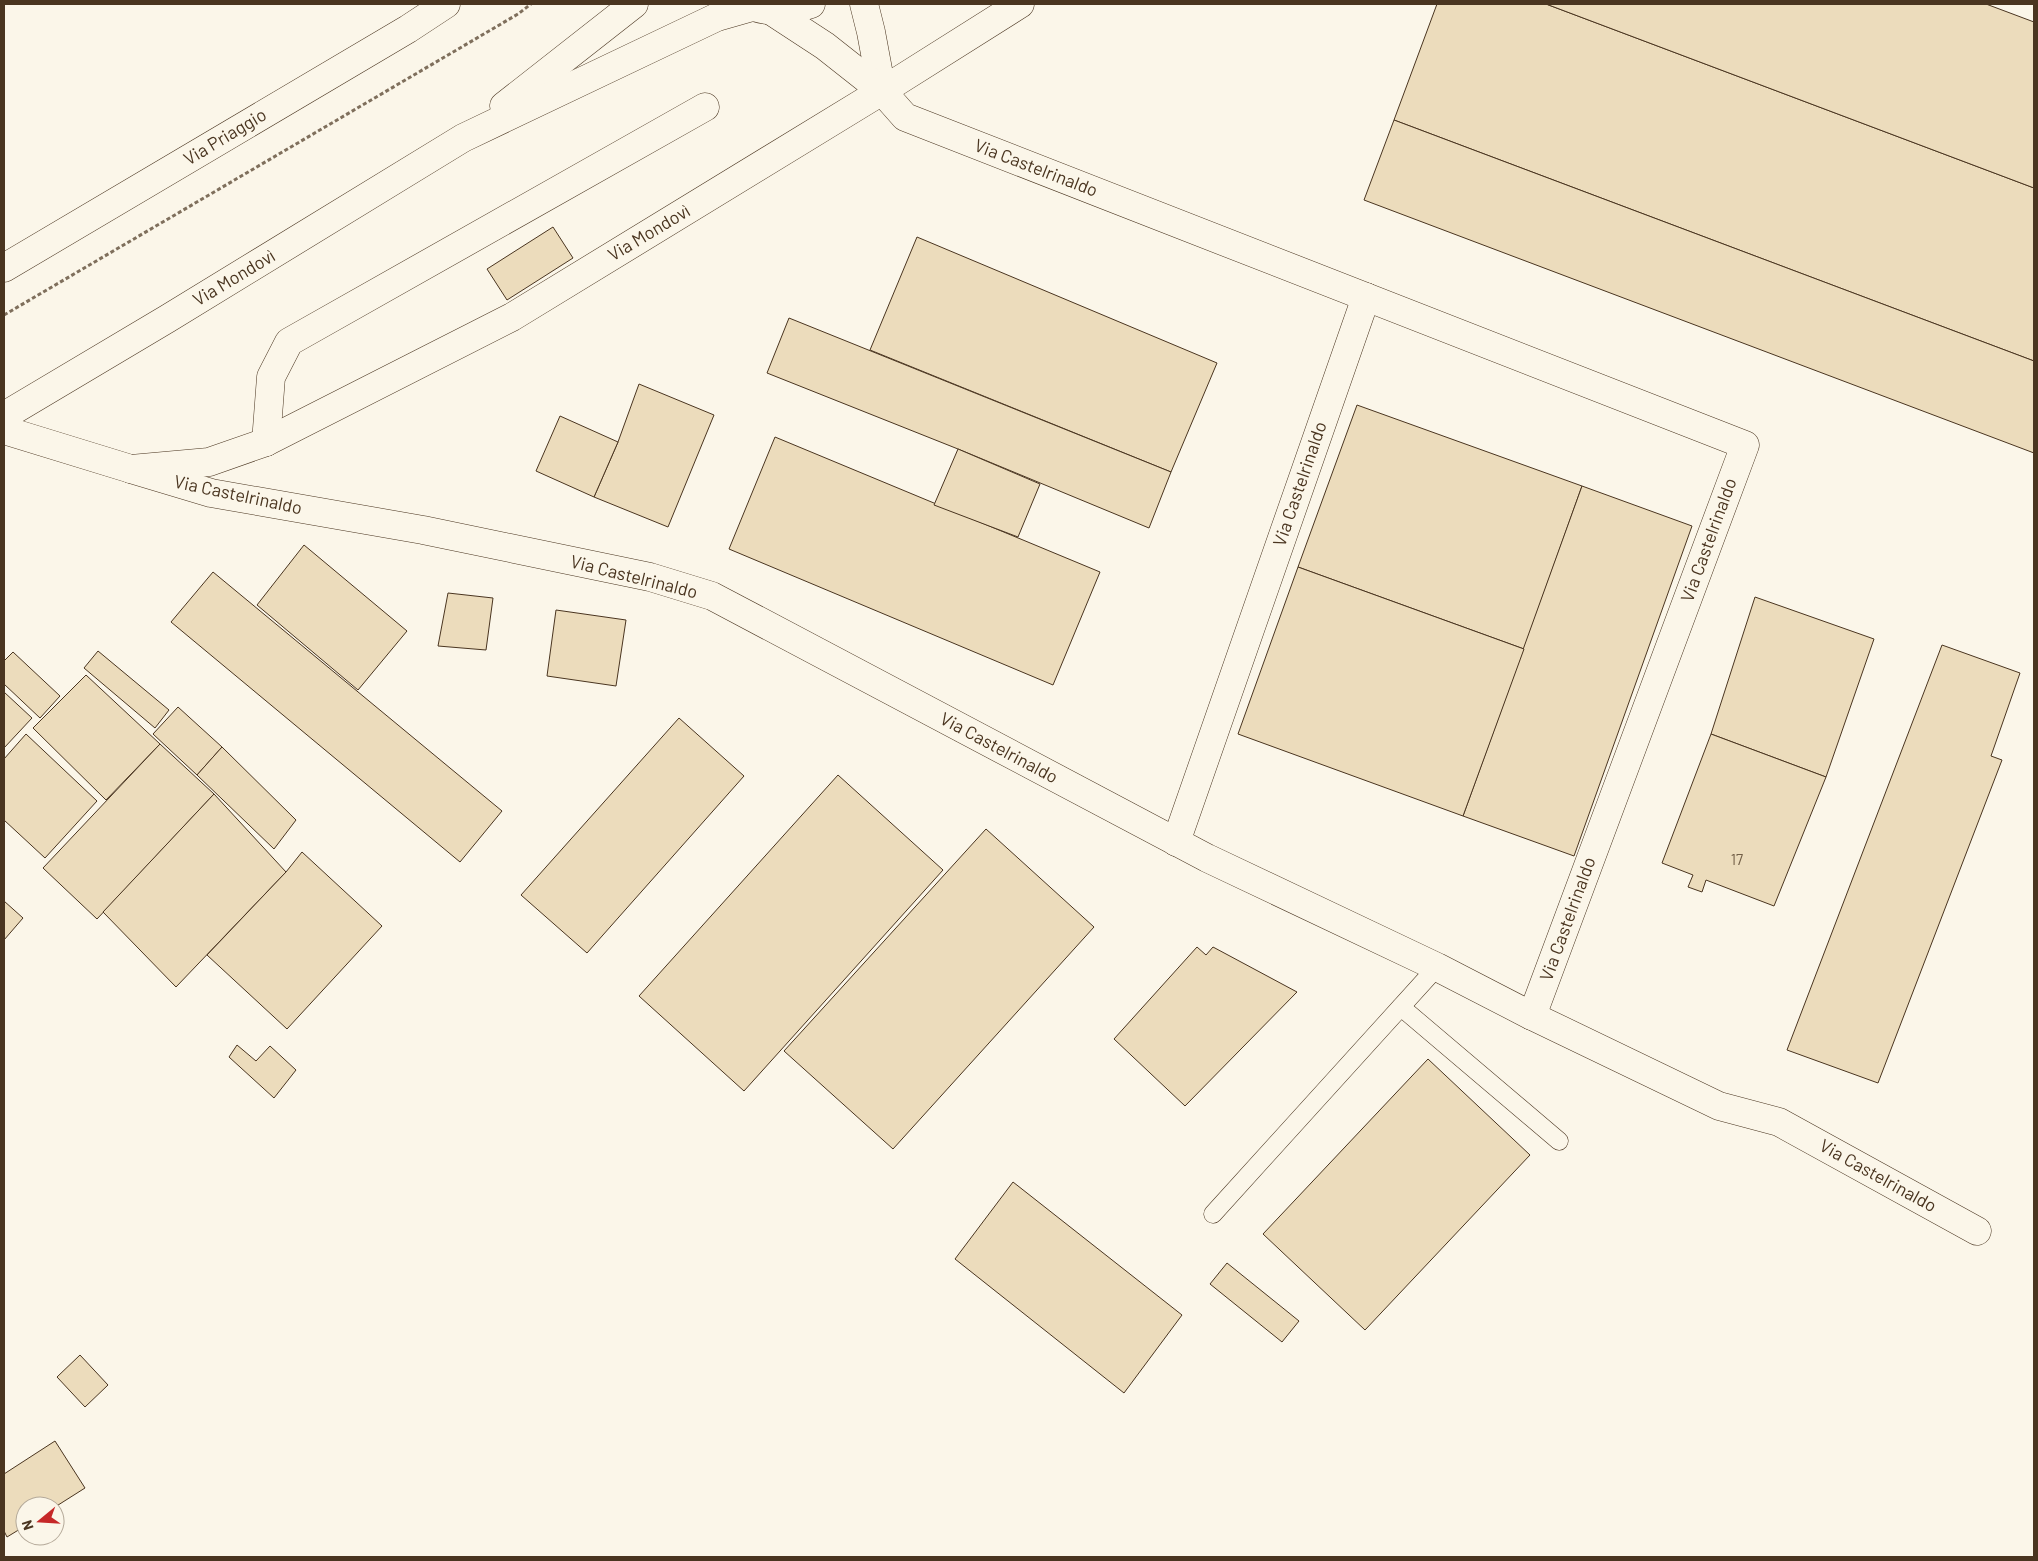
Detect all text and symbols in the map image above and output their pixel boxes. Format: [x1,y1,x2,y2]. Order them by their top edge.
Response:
street label: Via Priaggio [179,103,270,169]
street label: Via Castelrinaldo [972,133,1101,201]
street label: Via Mondovì [603,199,694,265]
street label: Via Mondovì [188,244,279,310]
street label: Via Castelrinaldo [1267,418,1331,549]
street label: Via Castelrinaldo [172,470,304,518]
street label: Via Castelrinaldo [1675,475,1741,605]
street label: Via Castelrinaldo [568,550,700,602]
street label: Via Castelrinaldo [937,707,1062,787]
house number: 17 [1731,850,1743,868]
street label: Via Castelrinaldo [1534,854,1600,984]
street label: Via Castelrinaldo [1816,1134,1941,1216]
north arrow [15,1496,65,1546]
text: N [18,1518,37,1532]

